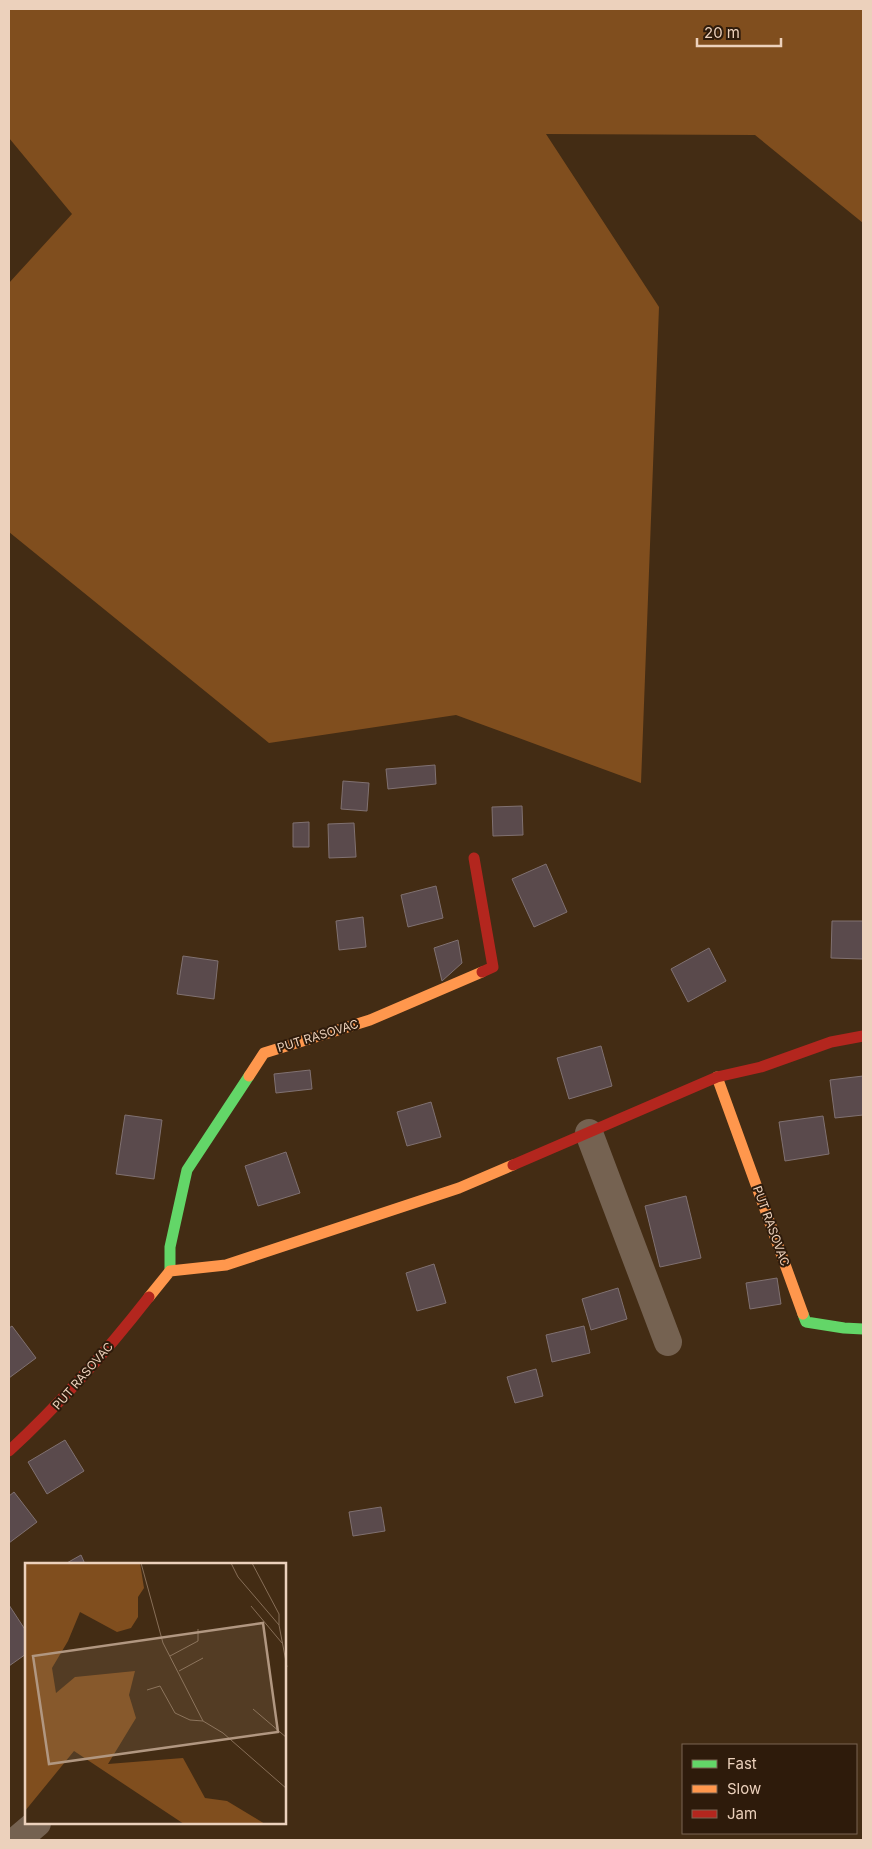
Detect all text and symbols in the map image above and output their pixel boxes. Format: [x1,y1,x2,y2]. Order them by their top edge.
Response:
scale bar [697,15,781,47]
text: 20 m [704,23,740,42]
street label: PUT RASOVAC [275,1016,361,1055]
street label: PUT RASOVAC [750,1184,793,1268]
street label: PUT RASOVAC [49,1339,116,1412]
inset map [25,1563,286,1824]
legend [682,1744,857,1834]
text: Fast [727,1754,757,1773]
text: Slow [727,1779,761,1798]
text: Jam [727,1804,757,1823]

